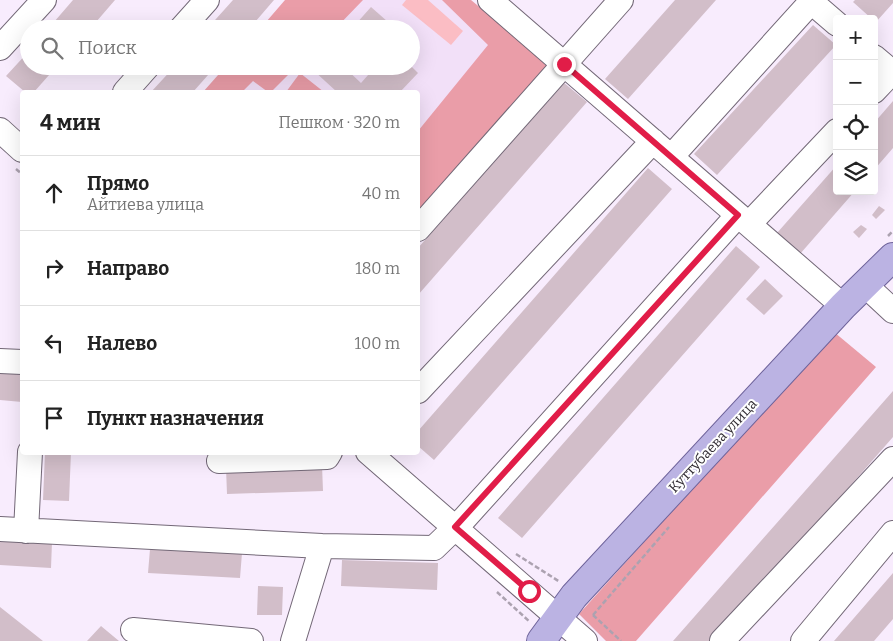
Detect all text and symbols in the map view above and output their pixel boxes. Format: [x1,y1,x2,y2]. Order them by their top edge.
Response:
map controls [833,15,878,195]
button: + [833,15,878,60]
search box [20,20,420,75]
icon: search [38,34,66,62]
text: Поиск [78,36,137,59]
route end [553,53,576,76]
button: − [833,60,878,105]
button: locate [833,105,878,150]
text: 4 мин [40,110,101,136]
text: Пешком · 320 m [278,113,400,132]
button: layers [833,150,878,195]
text: Прямо [87,172,149,195]
icon: ahead [40,179,68,207]
text: 40 m [362,184,400,203]
text: Айтиева улица [87,195,204,214]
icon: right [40,254,68,282]
text: Направо [87,257,169,280]
text: 180 m [355,259,400,278]
icon: left [40,329,68,357]
text: Налево [87,332,157,355]
text: 100 m [355,334,400,353]
street label: Куттубаева улица [665,395,761,496]
icon: arrive [40,404,68,432]
text: Пункт назначения [87,407,264,430]
route start [518,580,541,603]

